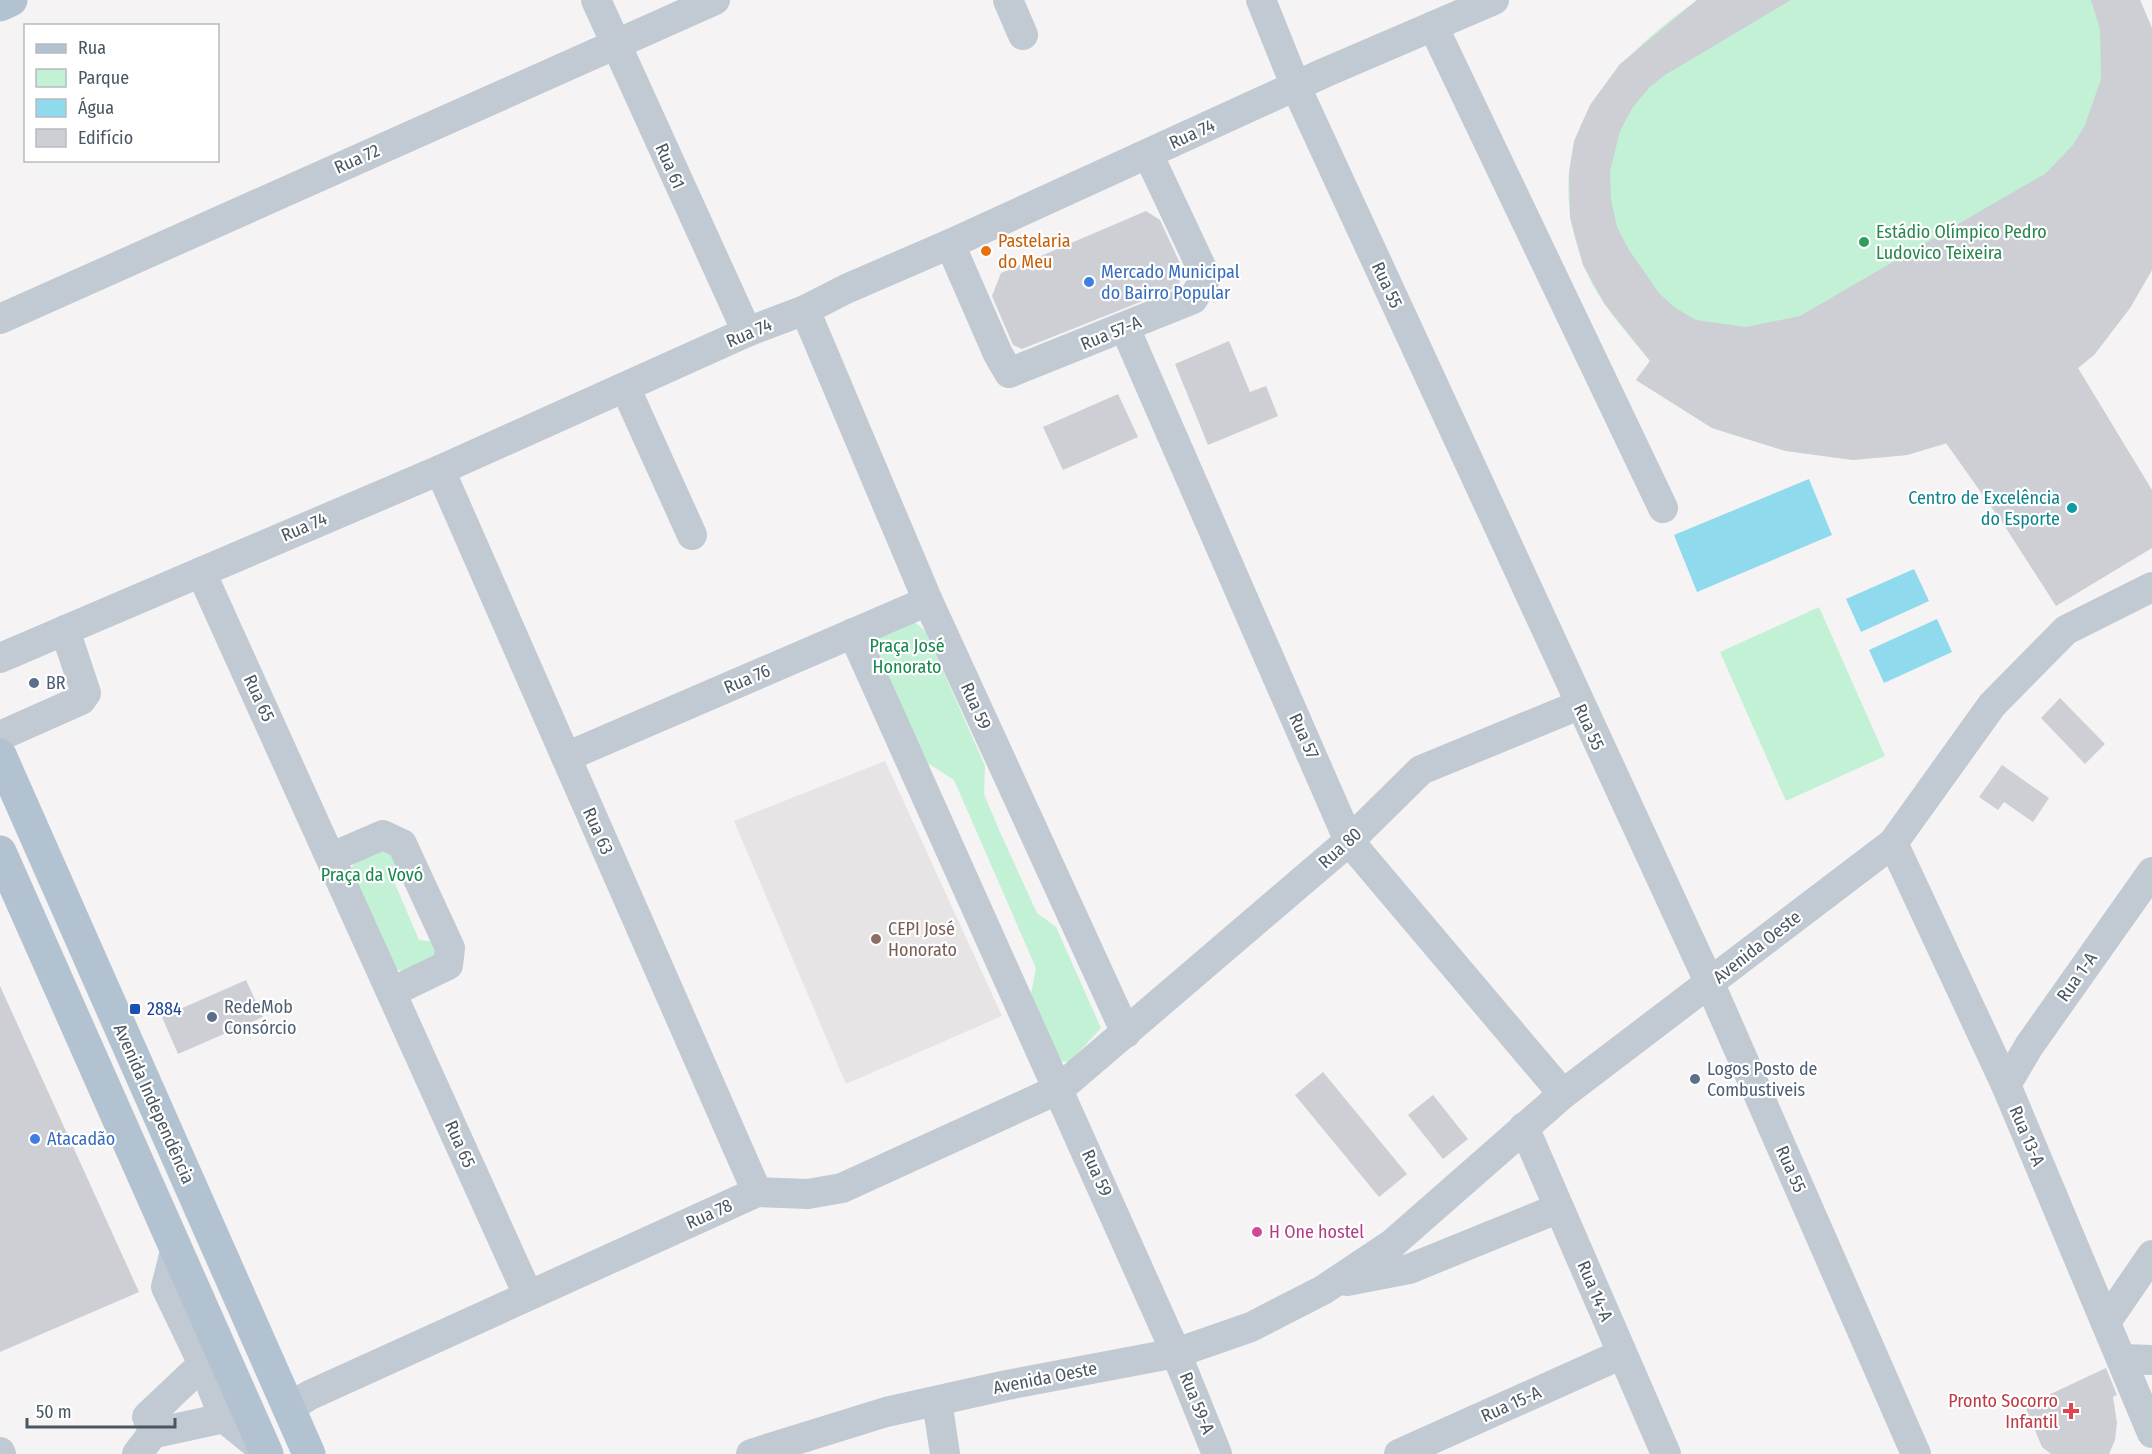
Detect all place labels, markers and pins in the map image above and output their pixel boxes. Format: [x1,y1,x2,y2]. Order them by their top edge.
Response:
place label: Estádio Olímpico Pedro Ludovico Teixeira [1876,221,2047,264]
place label: Pastelaria do Meu [998,230,1071,273]
marker: Estádio Olímpico Pedro Ludovico Teixeira [1857,235,1871,249]
marker: Pastelaria do Meu [979,244,993,258]
place label: Mercado Municipal do Bairro Popular [1101,261,1240,304]
marker: Mercado Municipal do Bairro Popular [1082,275,1096,289]
place label: Centro de Excelência do Esporte [1908,487,2060,530]
marker: Centro de Excelência do Esporte [2065,501,2079,515]
place label: BR [46,672,66,694]
marker: BR [27,676,41,690]
place label: CEPI José Honorato [888,918,957,961]
marker: CEPI José Honorato [869,932,883,946]
place label: RedeMob Consórcio [224,996,296,1039]
place label: 2884 [147,998,182,1020]
marker: 2884 [128,1002,142,1016]
marker: RedeMob Consórcio [205,1010,219,1024]
place label: Logos Posto de Combustiveis [1707,1058,1818,1101]
marker: Logos Posto de Combustiveis [1688,1072,1702,1086]
place label: Atacadão [47,1128,115,1150]
marker: Atacadão [28,1132,42,1146]
place label: H One hostel [1269,1221,1364,1243]
marker: H One hostel [1250,1225,1264,1239]
place label: Pronto Socorro Infantil [1948,1390,2058,1433]
marker: Pronto Socorro Infantil [2062,1402,2080,1420]

